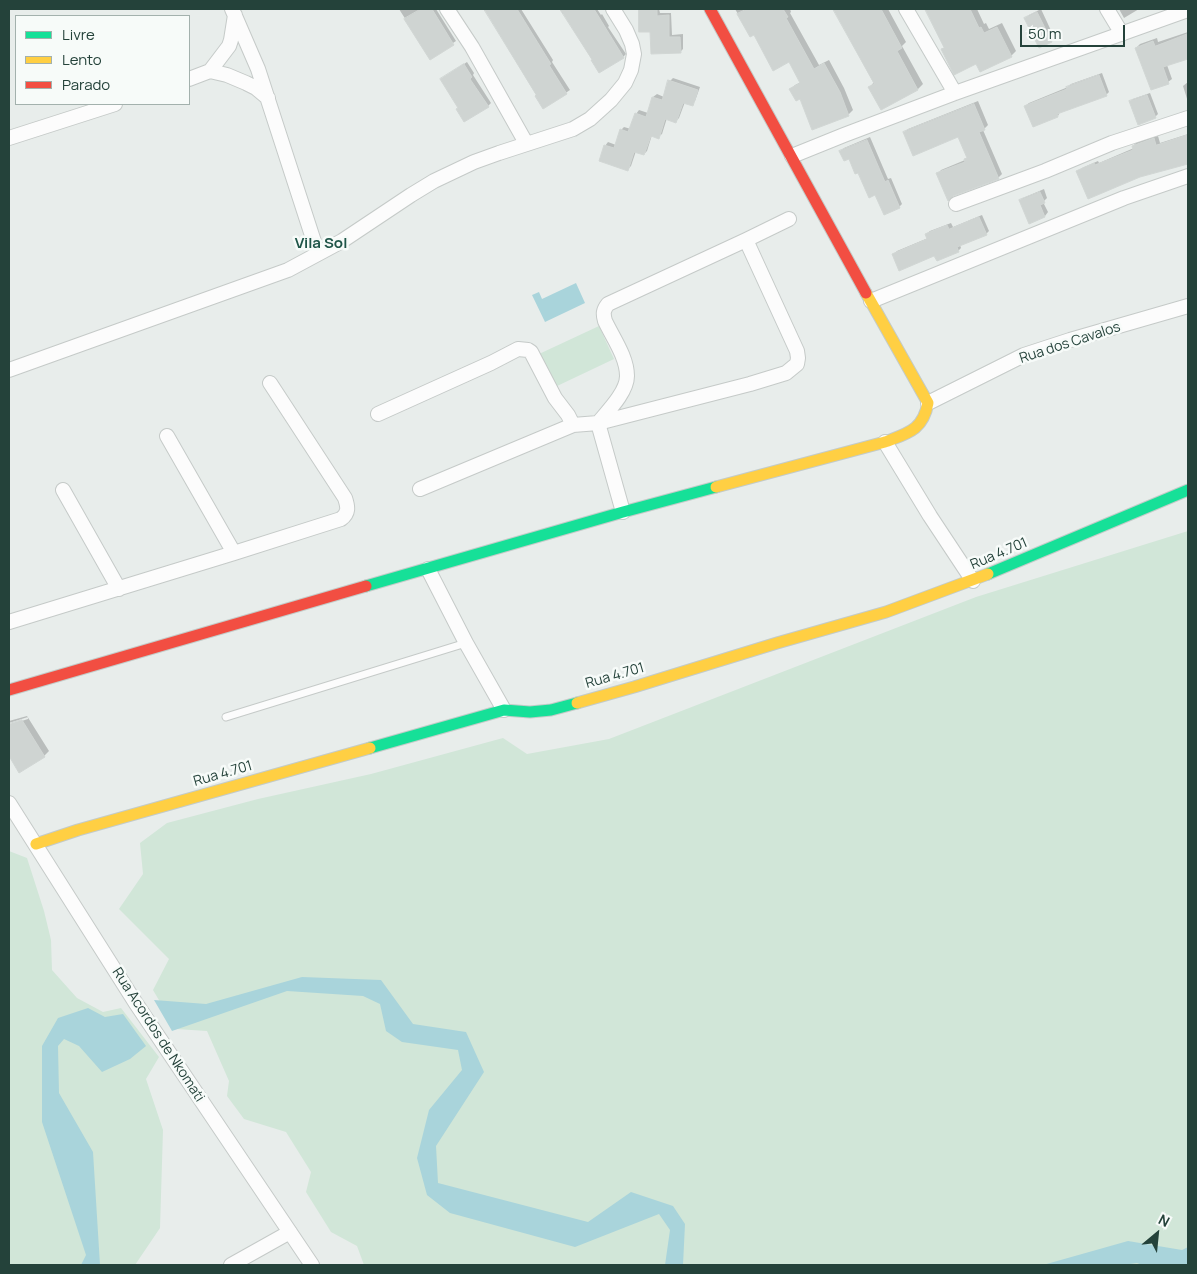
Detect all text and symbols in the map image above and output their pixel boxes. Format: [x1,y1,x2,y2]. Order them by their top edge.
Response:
legend [15,15,190,105]
scale bar [1022,15,1127,47]
text: 50 m [1028,23,1062,44]
text: Livre [62,24,95,45]
text: Lento [62,49,102,70]
text: Parado [62,74,110,95]
district label: Vila Sol [295,235,347,253]
street label: Rua dos Cavalos [1017,319,1123,367]
street label: Rua 4.701 [968,534,1030,574]
street label: Rua 4.701 [584,660,646,692]
street label: Rua 4.701 [192,758,254,790]
street label: Rua Acordos de Nkomati [108,965,208,1105]
north arrow [1132,1209,1182,1259]
text: N [1155,1210,1173,1231]

